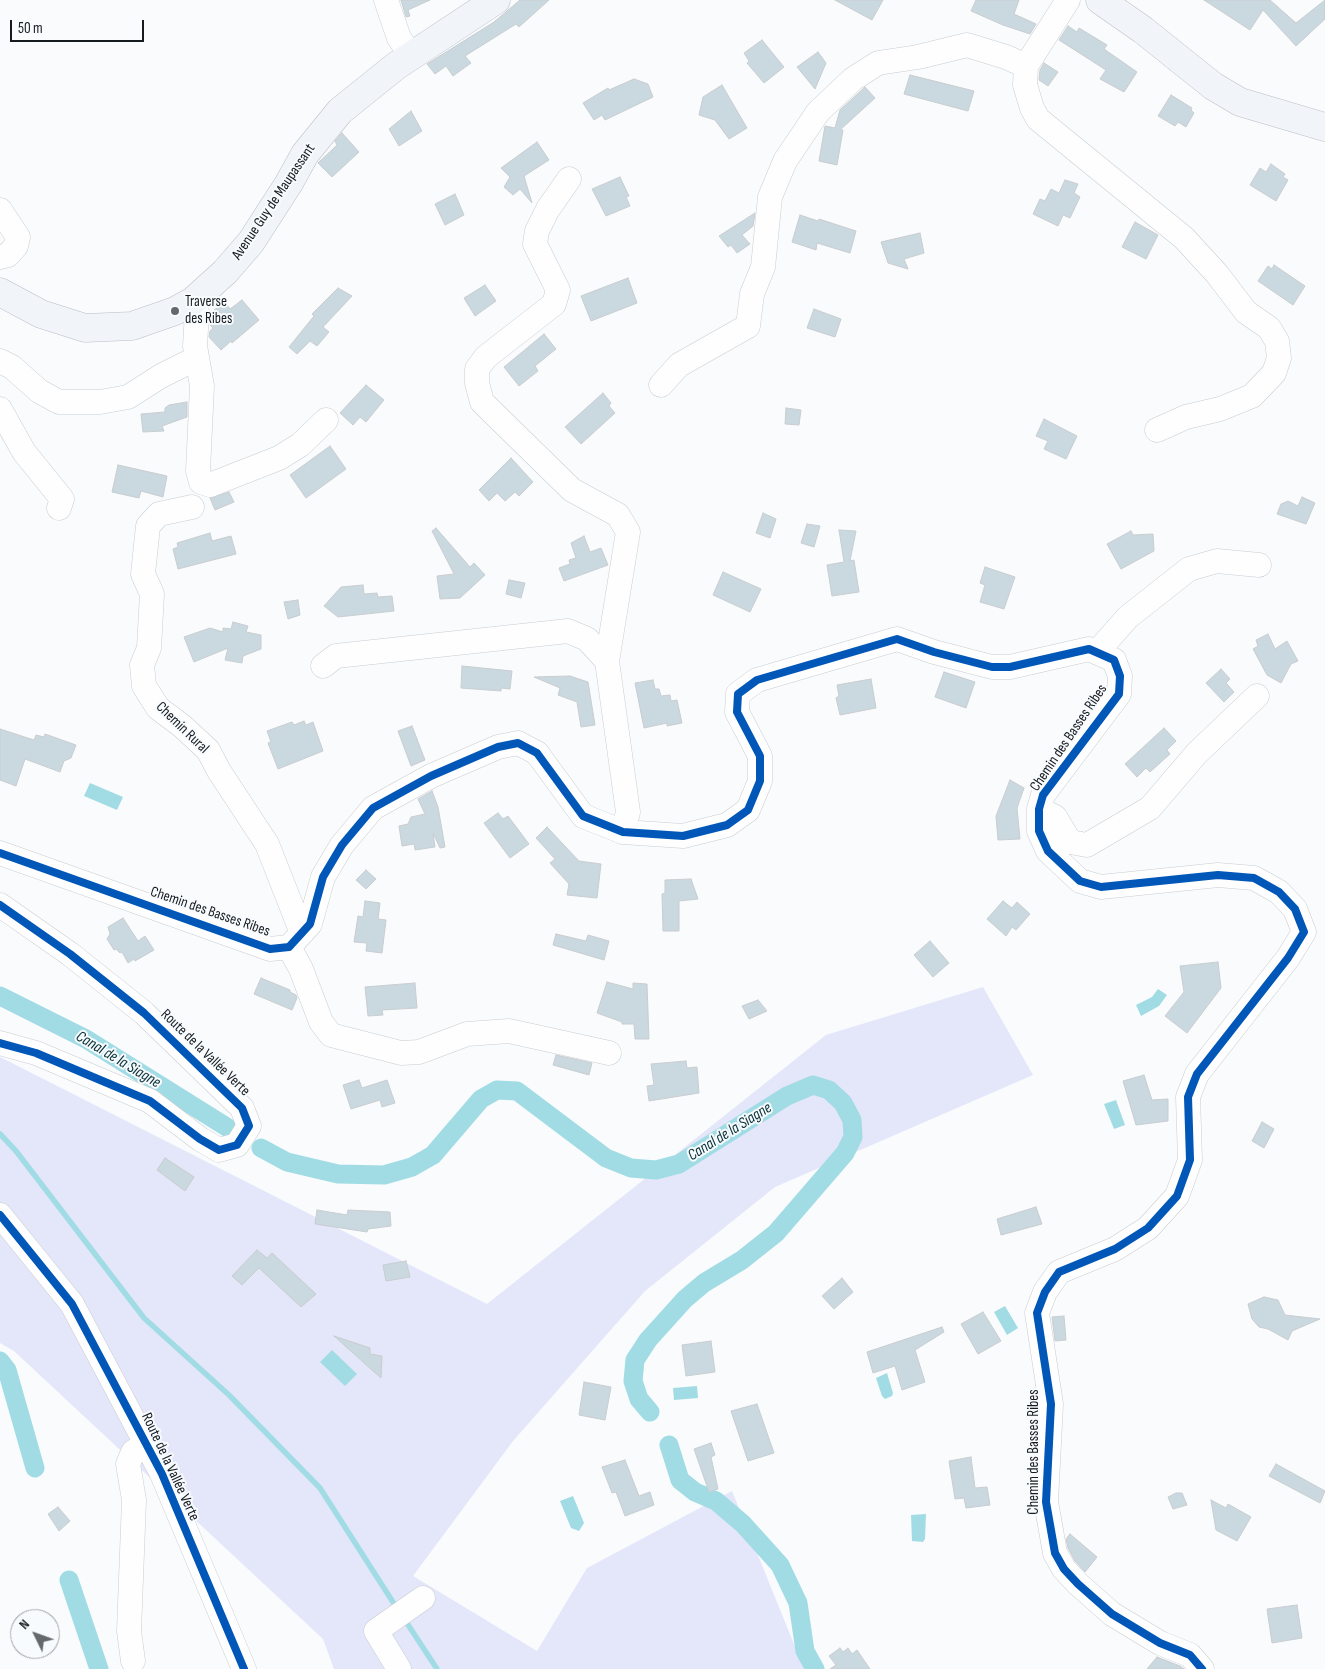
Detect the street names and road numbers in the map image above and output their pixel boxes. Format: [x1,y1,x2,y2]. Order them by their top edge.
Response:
street label: Avenue Guy de Maupassant [229,141,319,263]
street label: Chemin des Basses Ribes [1027,681,1111,795]
street label: Chemin Rural [152,698,212,758]
street label: Chemin des Basses Ribes [148,883,272,941]
street label: Route de la Vallée Verte [157,1006,253,1100]
street label: Chemin des Basses Ribes [1025,1389,1043,1515]
street label: Route de la Vallée Verte [137,1410,203,1524]

